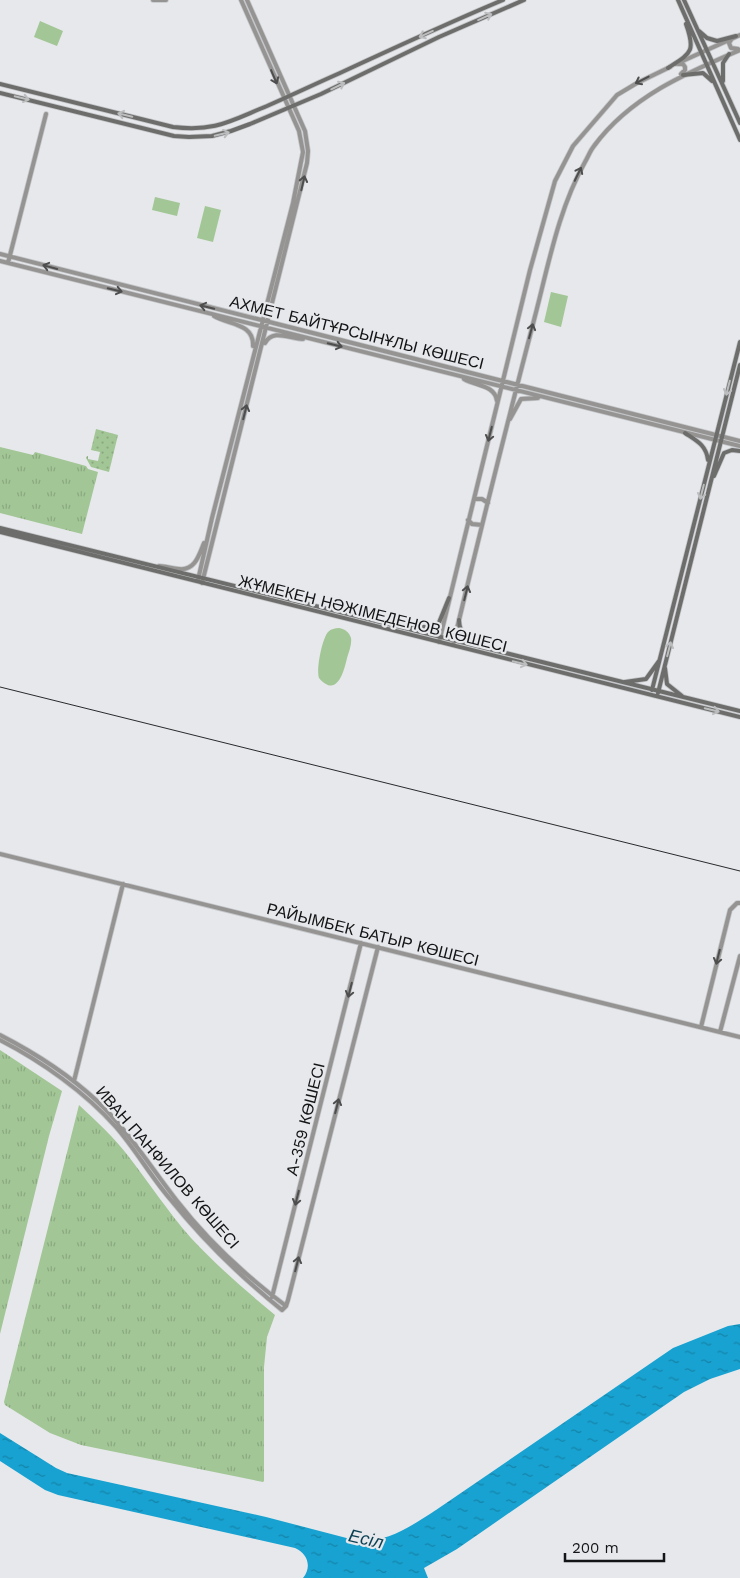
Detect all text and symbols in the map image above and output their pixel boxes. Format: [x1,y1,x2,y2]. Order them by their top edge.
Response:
one-way arrow [477,11,492,21]
one-way arrow [419,29,434,39]
one-way arrow [270,69,279,84]
one-way arrow [635,76,650,85]
one-way arrow [330,80,345,90]
one-way arrow [14,94,30,103]
one-way arrow [118,110,134,119]
one-way arrow [213,129,229,138]
one-way arrow [574,167,584,182]
one-way arrow [299,176,308,192]
one-way arrow [42,262,58,271]
one-way arrow [107,286,123,295]
street label: АХМЕТ БАЙТҰРСЫНҰЛЫ КӨШЕСІ [228,292,486,373]
one-way arrow [200,302,216,311]
one-way arrow [527,323,536,339]
one-way arrow [327,341,343,350]
one-way arrow [723,380,732,396]
one-way arrow [240,405,250,421]
one-way arrow [485,426,494,442]
one-way arrow [697,484,706,500]
street label: ЖҰМЕКЕН НӘЖІМЕДЕНОВ КӨШЕСІ [237,571,509,656]
one-way arrow [461,585,471,601]
one-way arrow [665,641,674,657]
one-way arrow [512,659,528,668]
one-way arrow [704,706,720,715]
street label: РАЙЫМБЕК БАТЫР КӨШЕСІ [265,899,481,970]
one-way arrow [713,948,722,964]
one-way arrow [345,981,354,997]
street label: А-359 КӨШЕСІ [282,1061,329,1178]
street label: ИВАН ПАНФИЛОВ КӨШЕСІ [92,1082,243,1252]
one-way arrow [333,1099,342,1115]
one-way arrow [292,1190,302,1206]
one-way arrow [293,1256,302,1272]
water label: Есіл [347,1524,386,1553]
scale bar [565,1530,664,1562]
text: 200 m [572,1539,619,1557]

